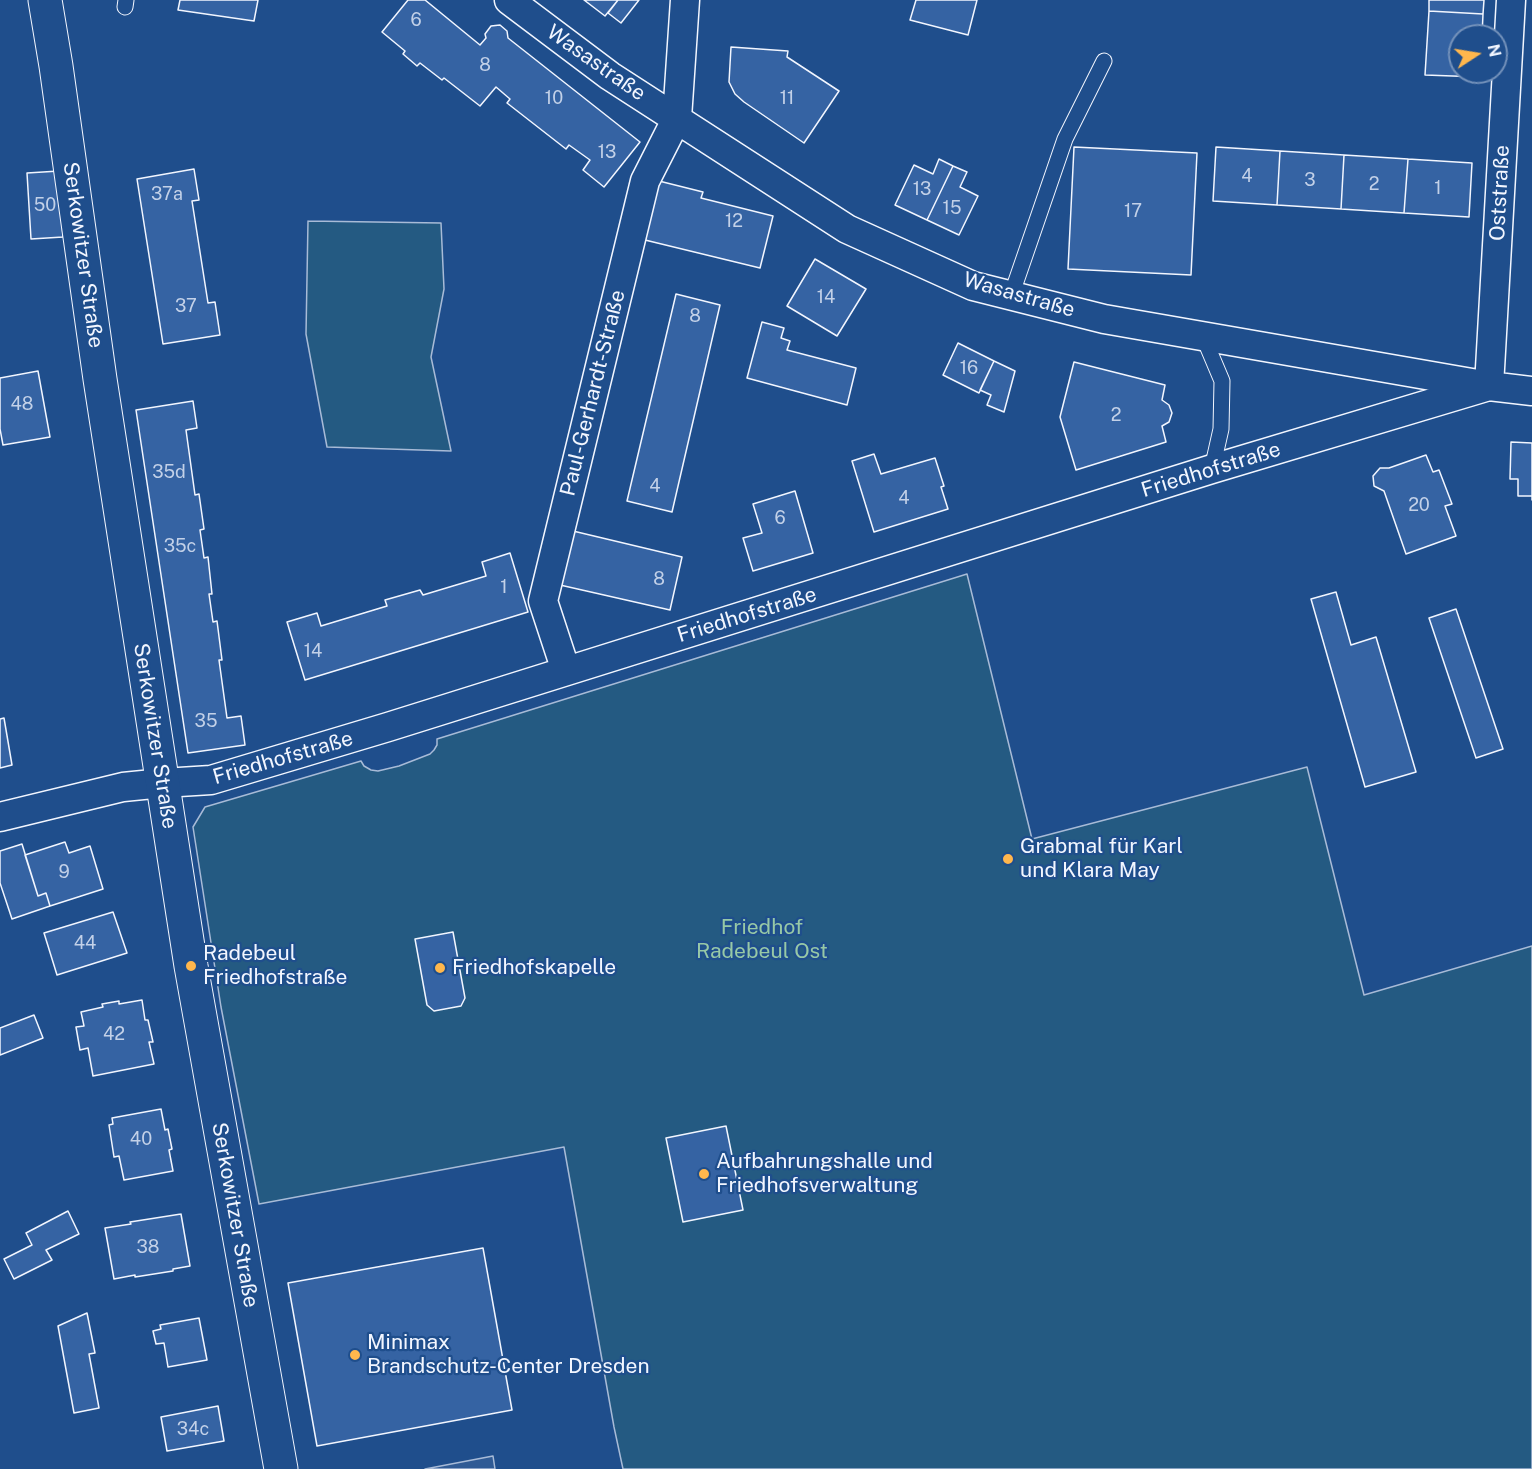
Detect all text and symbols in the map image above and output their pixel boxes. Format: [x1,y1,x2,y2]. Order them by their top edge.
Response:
house number: 6 [410,9,422,31]
street label: Wasastraße [542,20,650,106]
north arrow [1448,24,1508,84]
text: N [1484,42,1505,59]
house number: 8 [479,54,491,76]
house number: 10 [545,87,563,109]
house number: 11 [780,87,794,109]
house number: 13 [598,141,616,163]
street label: Oststraße [1485,144,1515,242]
street label: Serkowitzer Straße [57,160,109,350]
house number: 4 [1241,165,1253,187]
house number: 3 [1304,169,1316,191]
house number: 2 [1369,173,1379,195]
house number: 1 [1434,177,1442,199]
house number: 13 [913,178,931,200]
house number: 37a [151,183,183,205]
house number: 50 [34,194,56,216]
house number: 15 [943,197,961,219]
house number: 17 [1124,200,1142,222]
house number: 12 [725,210,743,232]
street label: Wasastraße [960,267,1078,323]
house number: 14 [817,286,835,308]
street label: Paul-Gerhardt-Straße [555,287,631,499]
house number: 37 [175,295,197,317]
house number: 8 [689,305,701,327]
house number: 16 [960,357,978,379]
house number: 48 [11,393,33,415]
house number: 2 [1111,404,1121,426]
street label: Friedhofstraße [1138,437,1284,503]
house number: 35d [152,461,186,483]
house number: 4 [649,475,661,497]
house number: 4 [898,487,910,509]
house number: 20 [1408,494,1430,516]
house number: 6 [774,507,786,529]
house number: 35c [164,535,196,557]
house number: 8 [653,568,665,590]
house number: 1 [500,576,508,598]
street label: Friedhofstraße [674,582,820,648]
house number: 14 [304,640,322,662]
street label: Serkowitzer Straße [128,641,182,831]
house number: 35 [195,710,217,732]
street label: Friedhofstraße [210,726,356,790]
place label: Grabmal für Karl und Klara May [1020,834,1183,884]
marker: Grabmal für Karl und Klara May [1001,852,1015,866]
house number: 9 [58,861,70,883]
park label: Friedhof Radebeul Ost [696,915,828,965]
house number: 44 [74,932,96,954]
place label: Radebeul Friedhofstraße [203,941,347,991]
place label: Friedhofskapelle [452,955,616,981]
marker: Radebeul Friedhofstraße [184,959,198,973]
marker: Friedhofskapelle [433,961,447,975]
house number: 42 [103,1023,125,1045]
street label: Serkowitzer Straße [206,1120,264,1310]
house number: 40 [130,1128,152,1150]
place label: Aufbahrungshalle und Friedhofsverwaltung [716,1149,933,1199]
marker: Aufbahrungshalle und Friedhofsverwaltung [697,1167,711,1181]
house number: 38 [137,1236,159,1258]
place label: Minimax Brandschutz-Center Dresden [367,1330,650,1380]
marker: Minimax Brandschutz-Center Dresden [348,1348,362,1362]
house number: 34c [177,1418,209,1440]

